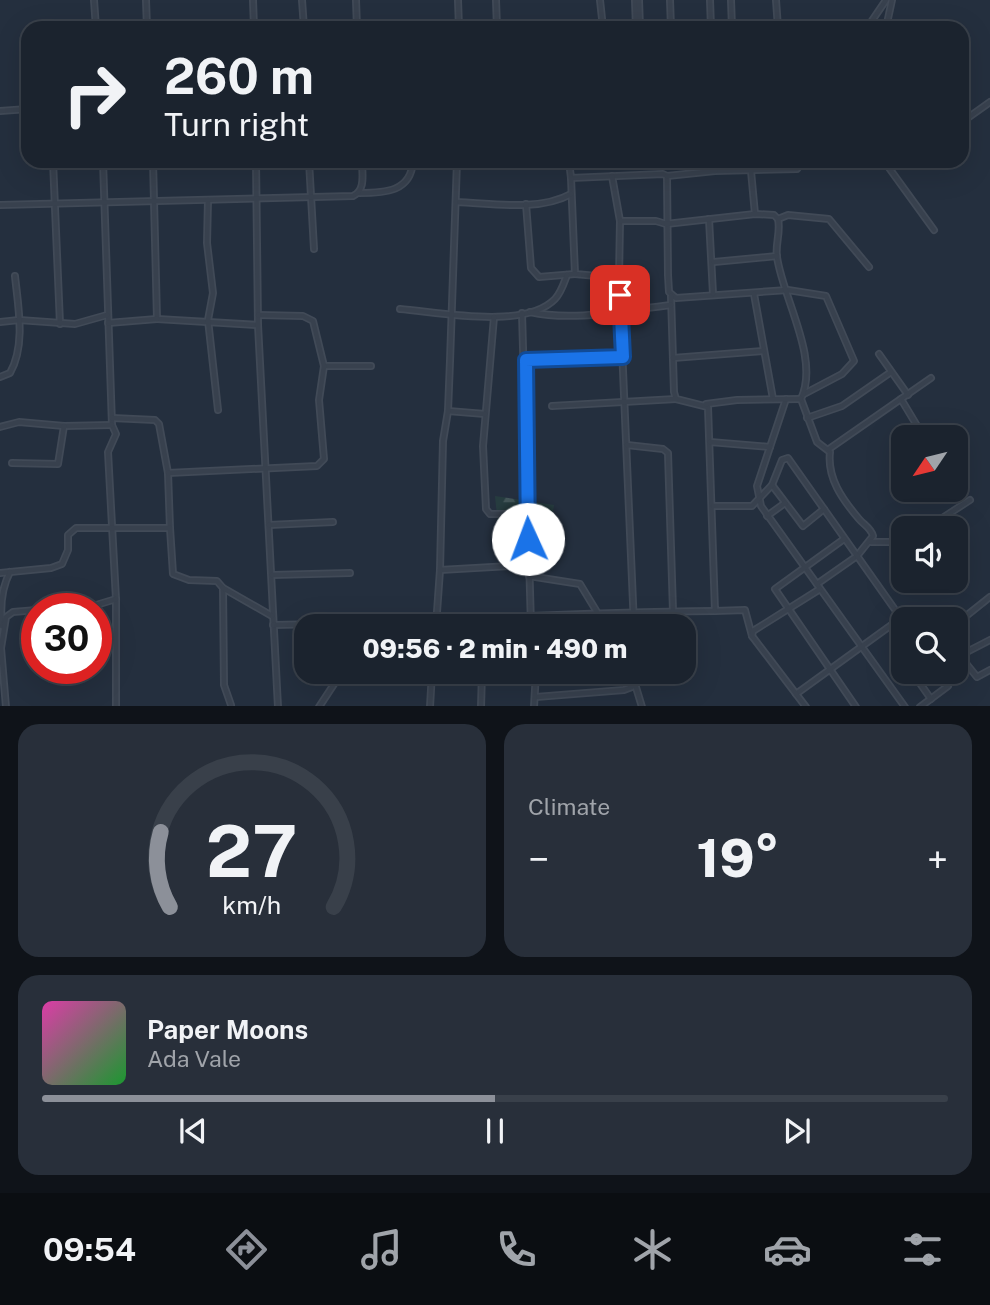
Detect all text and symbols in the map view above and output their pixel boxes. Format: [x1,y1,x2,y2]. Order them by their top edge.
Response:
text: 260 m [164,47,314,105]
icon: right [49,49,140,140]
text: Turn right [164,106,309,143]
pin [590,265,650,325]
icon: arrive [601,276,639,314]
north arrow [891,425,968,502]
map controls [891,425,968,684]
position arrow [491,502,565,576]
button: sound [891,516,968,593]
speed limit sign: 30 [21,593,112,684]
button: search [891,607,968,684]
text: 09:56 · 2 min · 490 m [363,633,627,664]
text: Climate [528,793,610,820]
text: 27 [206,808,298,893]
text: 19° [697,828,779,889]
text: − [528,837,549,882]
text: + [927,837,948,882]
text: km/h [223,889,281,919]
text: Paper Moons [147,1014,308,1045]
text: Ada Vale [147,1045,241,1072]
icon: previous [174,1112,212,1150]
icon: pause [476,1112,514,1150]
icon: next [778,1112,816,1150]
icon: directions [222,1225,271,1274]
icon: music [357,1225,406,1274]
icon: phone [492,1225,541,1274]
icon: climate [628,1225,677,1274]
icon: car [763,1225,812,1274]
icon: filters [898,1225,947,1274]
text: 09:54 [43,1231,136,1268]

